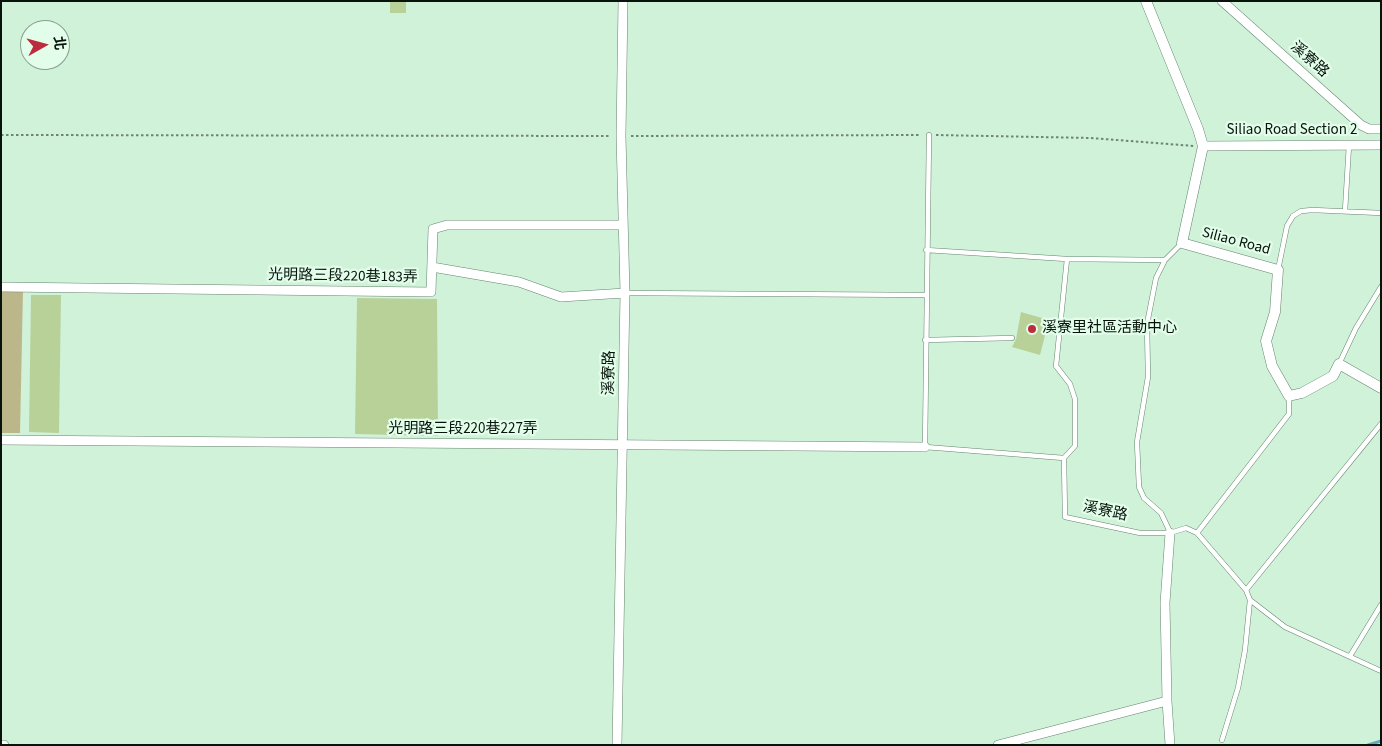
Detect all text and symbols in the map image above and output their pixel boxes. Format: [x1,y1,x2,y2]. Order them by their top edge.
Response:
north arrow [20,20,70,70]
text: 北 [48,35,70,51]
street label: 溪寮路 [1286,38,1332,82]
street label: Siliao Road Section 2 [1227,122,1357,140]
street label: Siliao Road [1200,224,1272,260]
street label: 光明路三段220巷183弄 [268,267,418,287]
place label: 溪寮里社區活動中心 [1042,320,1177,338]
marker: 溪寮里社區活動中心 [1026,323,1038,335]
street label: 溪寮路 [601,350,619,396]
street label: 光明路三段220巷227弄 [388,421,538,439]
street label: 溪寮路 [1081,499,1129,525]

